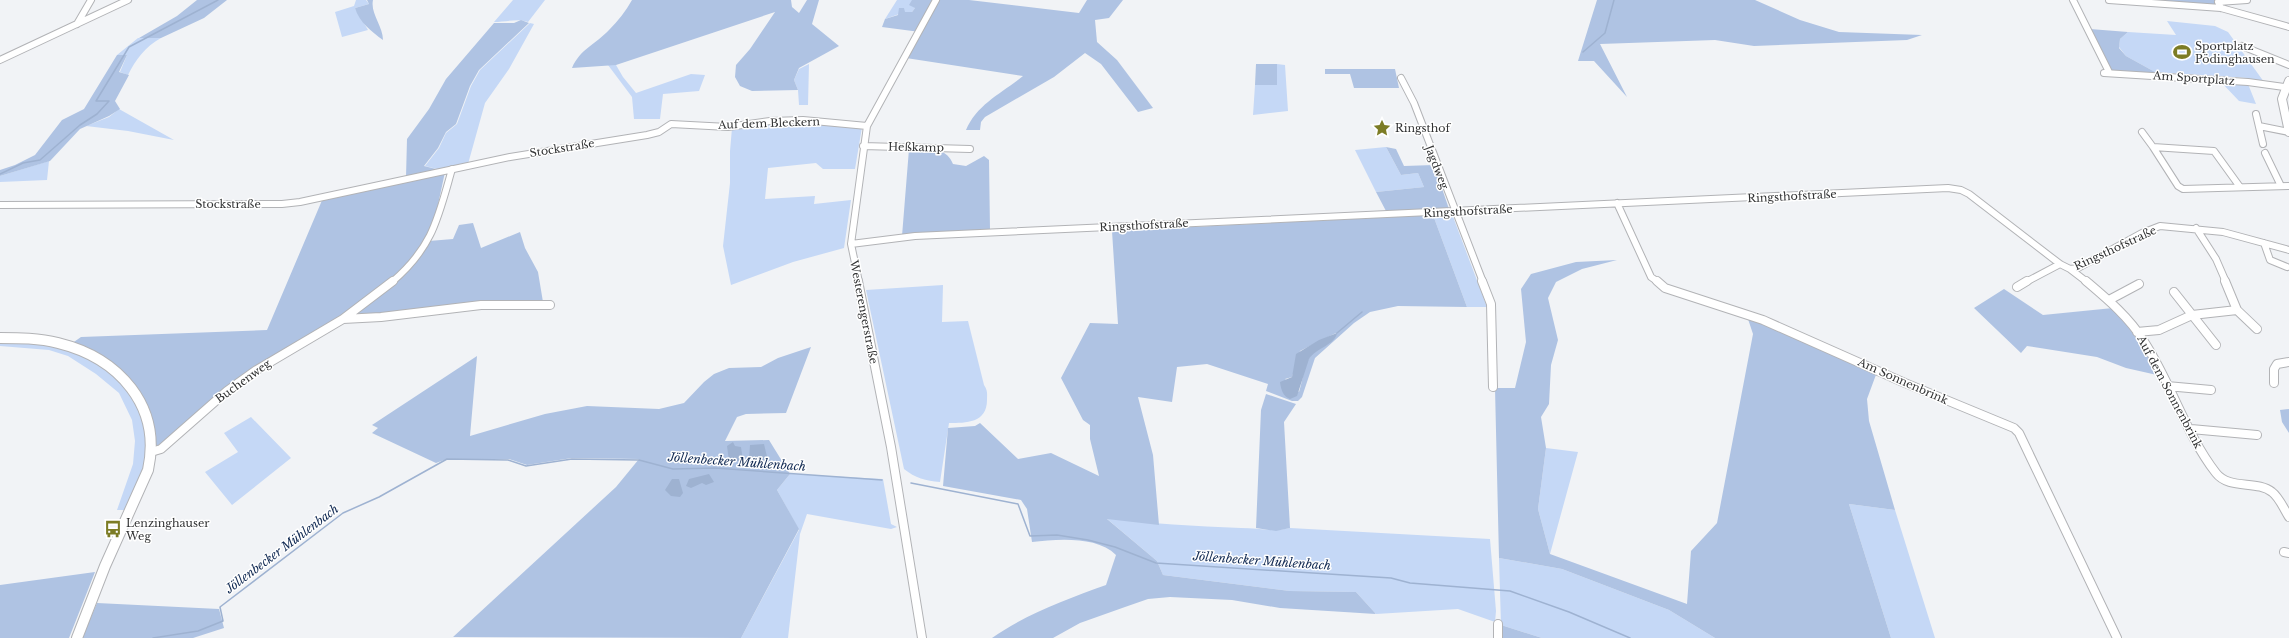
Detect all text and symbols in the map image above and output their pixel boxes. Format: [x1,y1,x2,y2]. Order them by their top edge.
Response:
place label: Sportplatz Pödinghausen [2195,39,2275,66]
sports icon: Sportplatz Pödinghausen [2172,42,2192,62]
street label: Am Sportplatz [2152,68,2235,88]
street label: Auf dem Bleckern [717,114,821,132]
place icon: Ringsthof [1372,118,1392,138]
place label: Ringsthof [1395,121,1452,135]
street label: Stockstraße [529,136,595,160]
street label: Heßkamp [888,140,944,154]
street label: Jagdweg [1421,141,1452,191]
street label: Ringsthofstraße [1747,187,1837,205]
street label: Stockstraße [195,197,261,211]
street label: Ringsthofstraße [1423,202,1513,220]
street label: Ringsthofstraße [1099,216,1189,234]
street label: Ringsthofstraße [2072,223,2158,273]
street label: Westerengerstraße [847,258,881,365]
street label: Auf dem Sonnenbrink [2134,332,2206,451]
street label: Am Sonnenbrink [1855,354,1951,407]
street label: Buchenweg [213,356,274,406]
water label: Jöllenbecker Mühlenbach [667,449,807,474]
water label: Jöllenbecker Mühlenbach [221,501,341,597]
place label: Lenzinghauser Weg [125,516,210,543]
bus stop icon: Lenzinghauser Weg [103,519,123,539]
water label: Jöllenbecker Mühlenbach [1192,548,1332,573]

